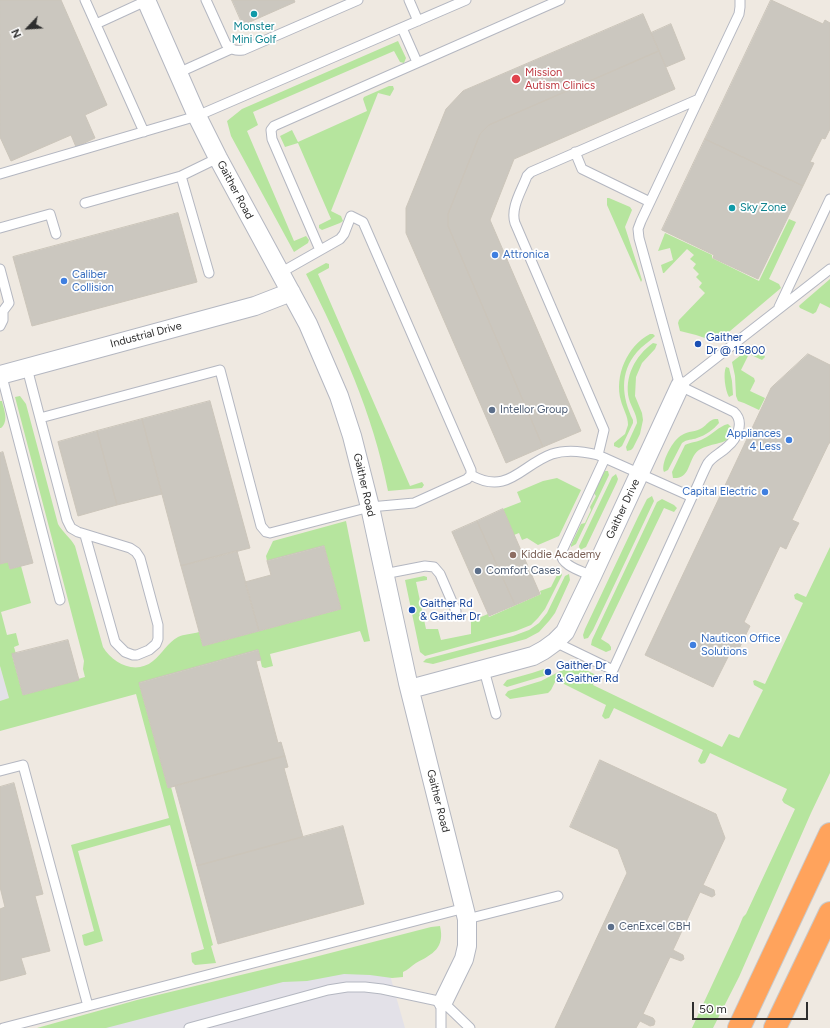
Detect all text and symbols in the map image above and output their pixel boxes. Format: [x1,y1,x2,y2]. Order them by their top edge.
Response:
north arrow [8,8,48,48]
marker: Monster Mini Golf [249,9,259,19]
place label: Monster Mini Golf [232,20,276,46]
text: N [9,27,24,40]
place label: Mission Autism Clinics [525,66,595,92]
marker: Mission Autism Clinics [510,73,522,85]
street label: Gaither Road [214,158,256,222]
place label: Sky Zone [740,201,786,215]
marker: Sky Zone [727,203,737,213]
place label: Attronica [503,248,549,262]
marker: Attronica [490,250,500,260]
place label: Caliber Collision [72,268,114,294]
marker: Caliber Collision [59,276,69,286]
street label: Industrial Drive [109,319,183,351]
place label: Gaither Dr @ 15800 [706,331,765,357]
marker: Gaither Dr @ 15800 [693,339,703,349]
place label: Intellor Group [500,403,568,417]
marker: Intellor Group [487,405,497,415]
place label: Appliances 4 Less [727,427,781,453]
marker: Appliances 4 Less [784,435,794,445]
street label: Gaither Road [350,452,378,518]
street label: Gaither Drive [603,477,643,541]
place label: Capital Electric [682,485,757,499]
marker: Capital Electric [760,487,770,497]
place label: Kiddie Academy [521,548,601,562]
marker: Kiddie Academy [508,550,518,560]
place label: Comfort Cases [486,564,560,578]
marker: Comfort Cases [473,566,483,576]
place label: Gaither Rd & Gaither Dr [420,597,480,623]
marker: Gaither Rd & Gaither Dr [407,605,417,615]
place label: Nauticon Office Solutions [701,632,780,658]
marker: Nauticon Office Solutions [688,640,698,650]
place label: Gaither Dr & Gaither Rd [556,659,618,685]
marker: Gaither Dr & Gaither Rd [543,667,553,677]
street label: Gaither Road [424,768,452,834]
place label: CenExcel CBH [619,920,691,934]
marker: CenExcel CBH [606,922,616,932]
scale bar [694,994,810,1020]
text: 50 m [699,1002,727,1016]

